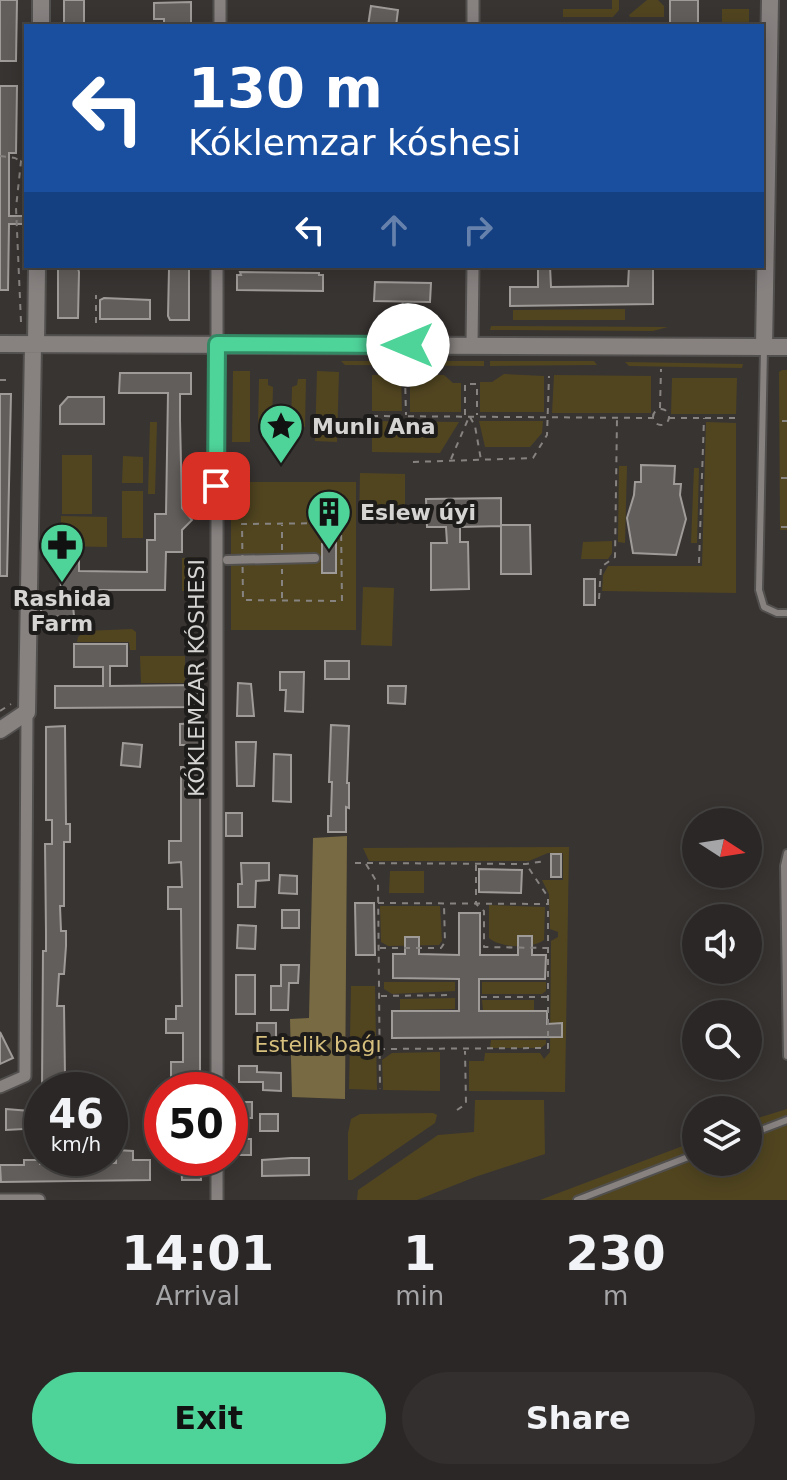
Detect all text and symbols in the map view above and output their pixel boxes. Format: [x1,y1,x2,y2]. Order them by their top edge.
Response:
text: 130 m [188,55,383,120]
icon: left [56,56,160,160]
text: Kóklemzar kóshesi [188,122,521,163]
icon: left [288,208,332,252]
icon: ahead [372,208,416,252]
icon: right [456,208,500,252]
position arrow [366,303,450,387]
place icon: Munlı Ana [257,402,305,465]
place label: Munlı Ana [312,414,436,439]
pin [182,452,250,520]
icon: arrive [194,464,238,508]
building icon: Eslew úyi [305,488,353,551]
place label: Eslew úyi [360,500,476,525]
pharmacy icon: Rashida Farm [38,521,86,584]
street label: KÓKLEMZAR KÓSHESI [184,559,209,797]
place label: Rashida Farm [13,586,111,636]
north arrow [682,808,762,888]
map controls [682,808,762,1176]
button: sound [682,904,762,984]
button: search [682,1000,762,1080]
park label: Estelik baǵı [254,1032,382,1057]
speed limit sign: 50 [144,1072,248,1176]
text: 46 [48,1091,104,1137]
button: layers [682,1096,762,1176]
text: km/h [51,1132,101,1156]
text: 14:01 [121,1225,274,1281]
text: 1 [403,1225,436,1281]
text: 230 [566,1225,666,1281]
text: Arrival [155,1281,240,1311]
text: min [395,1281,444,1311]
text: m [603,1281,628,1311]
button: Exit [32,1372,386,1464]
button: Share [402,1372,755,1464]

